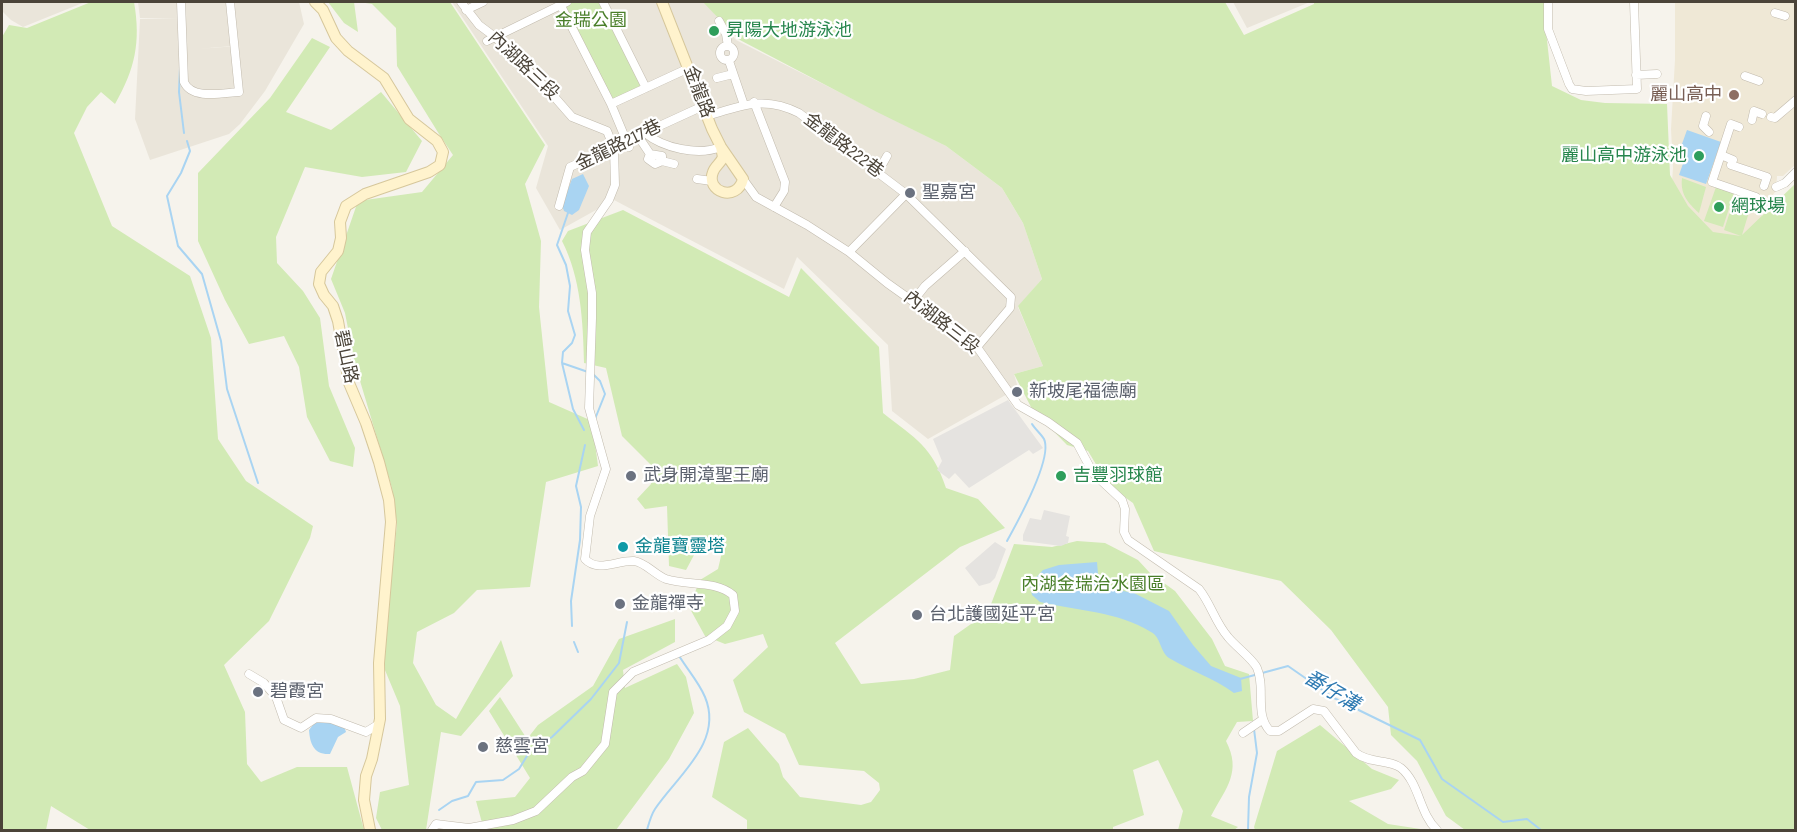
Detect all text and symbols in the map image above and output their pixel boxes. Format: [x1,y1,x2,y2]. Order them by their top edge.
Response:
park label: 金瑞公園 [555,10,627,32]
place label: 昇陽大地游泳池 [726,20,852,42]
marker: 昇陽大地游泳池 [707,24,721,38]
street label: 內湖路三段 [483,27,563,105]
street label: 金龍路 [678,63,718,121]
place label: 麗山高中 [1650,84,1722,106]
marker: 麗山高中 [1727,88,1741,102]
street label: 金龍路222巷 [799,109,887,183]
street label: 金龍路217巷 [573,116,665,176]
place label: 麗山高中游泳池 [1561,145,1687,167]
marker: 麗山高中游泳池 [1692,149,1706,163]
place label: 聖嘉宮 [922,182,976,204]
marker: 聖嘉宮 [903,186,917,200]
place label: 網球場 [1731,196,1785,218]
marker: 網球場 [1712,200,1726,214]
street label: 內湖路三段 [899,287,983,359]
street label: 碧山路 [329,328,361,386]
place label: 新坡尾福德廟 [1029,381,1137,403]
marker: 新坡尾福德廟 [1010,385,1024,399]
place label: 武身開漳聖王廟 [643,465,769,487]
place label: 吉豐羽球館 [1073,465,1163,487]
marker: 武身開漳聖王廟 [624,469,638,483]
marker: 吉豐羽球館 [1054,469,1068,483]
place label: 金龍寶靈塔 [635,536,725,558]
marker: 金龍寶靈塔 [616,540,630,554]
park label: 內湖金瑞治水園區 [1021,574,1165,596]
place label: 金龍禪寺 [632,593,704,615]
marker: 金龍禪寺 [613,597,627,611]
place label: 台北護國延平宮 [929,604,1055,626]
marker: 台北護國延平宮 [910,608,924,622]
water label: 番仔溝 [1299,666,1363,718]
place label: 碧霞宮 [270,681,324,703]
marker: 碧霞宮 [251,685,265,699]
place label: 慈雲宮 [495,736,549,758]
marker: 慈雲宮 [476,740,490,754]

